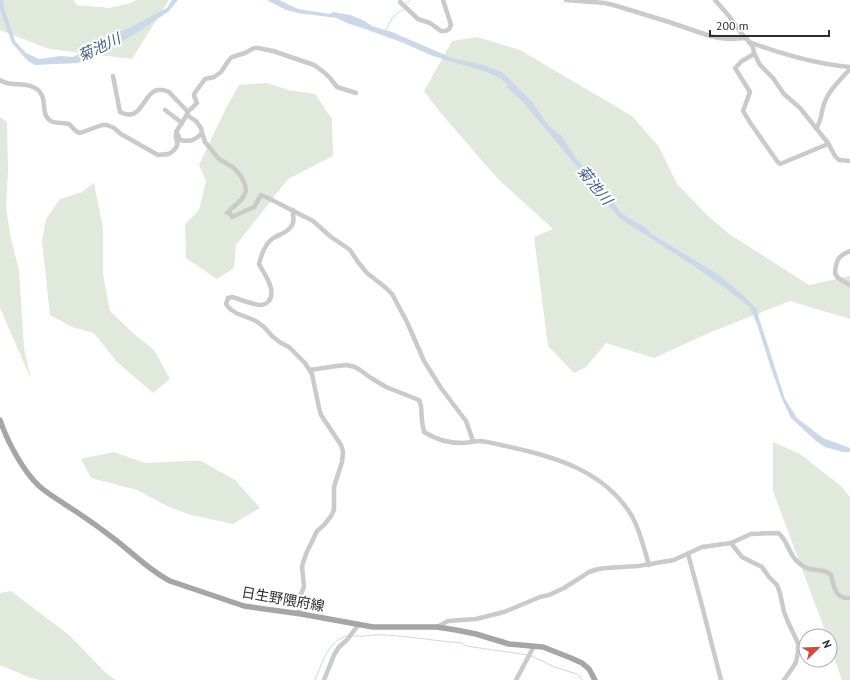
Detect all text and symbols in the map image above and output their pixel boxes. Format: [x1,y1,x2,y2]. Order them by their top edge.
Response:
scale bar [710,12,829,38]
text: 200 m [716,18,749,33]
water label: 菊池川 [75,28,125,65]
water label: 菊池川 [573,162,618,210]
street label: 日生野隈府線 [240,583,326,615]
north arrow [798,628,838,668]
text: N [819,638,835,650]

